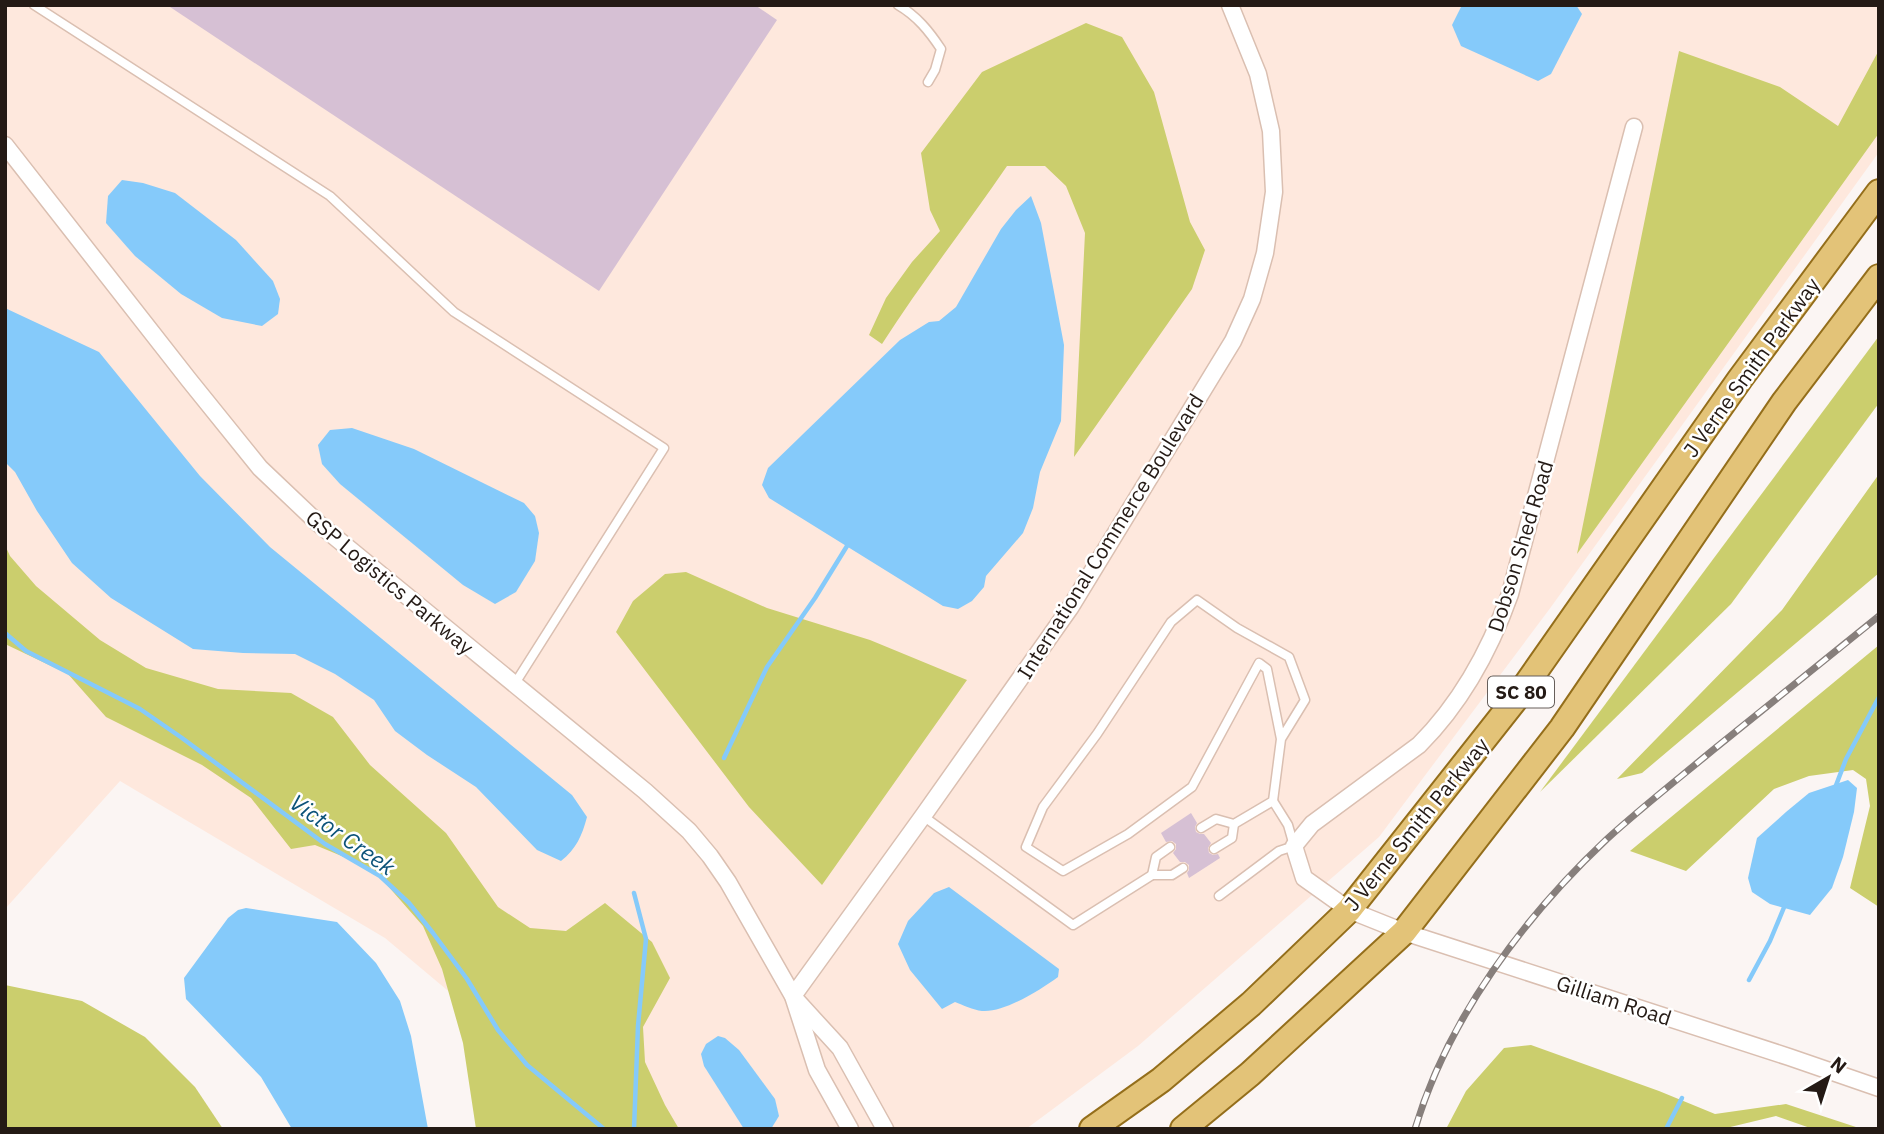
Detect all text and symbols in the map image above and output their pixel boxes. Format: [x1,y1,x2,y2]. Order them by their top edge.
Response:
street label: J Verne Smith Parkway [1676,271,1826,462]
street label: International Commerce Boulevard [1010,388,1210,684]
street label: Dobson Shed Road [1481,457,1559,635]
street label: GSP Logistics Parkway [300,503,480,661]
road number: SC 80 [1488,677,1554,708]
street label: J Verne Smith Parkway [1337,731,1495,917]
water label: Victor Creek [284,787,403,882]
street label: Gilliam Road [1553,968,1675,1032]
north arrow [1793,1043,1863,1113]
text: N [1826,1051,1852,1078]

